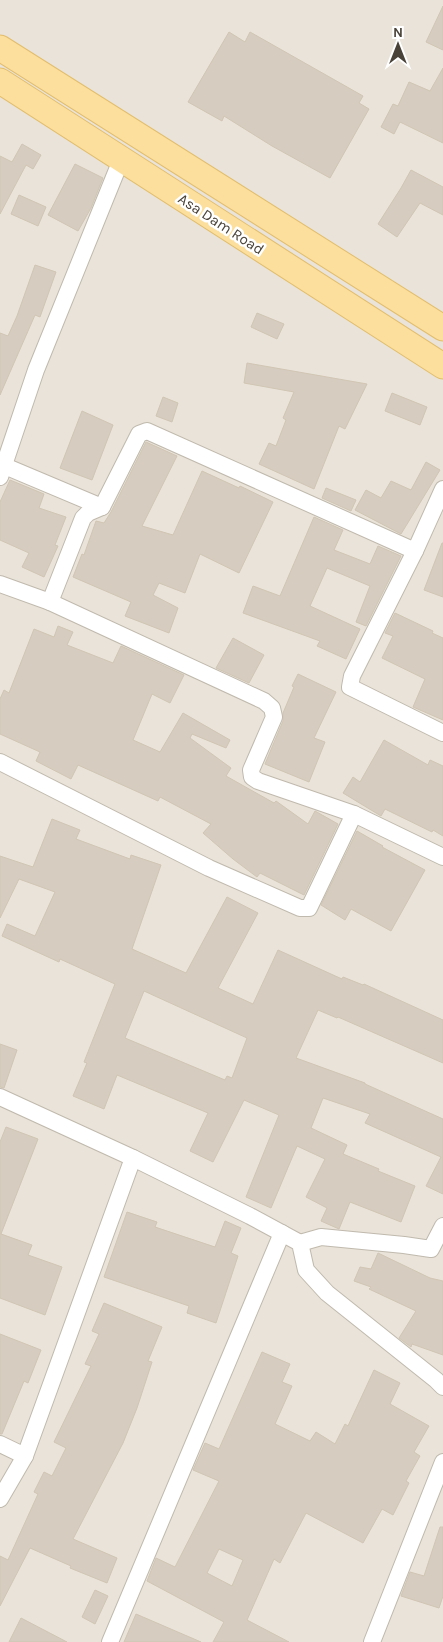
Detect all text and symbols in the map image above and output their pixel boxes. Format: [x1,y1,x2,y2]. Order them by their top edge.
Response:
north arrow [373,20,423,70]
text: N [393,24,403,41]
street label: Asa Dam Road [175,190,267,258]

